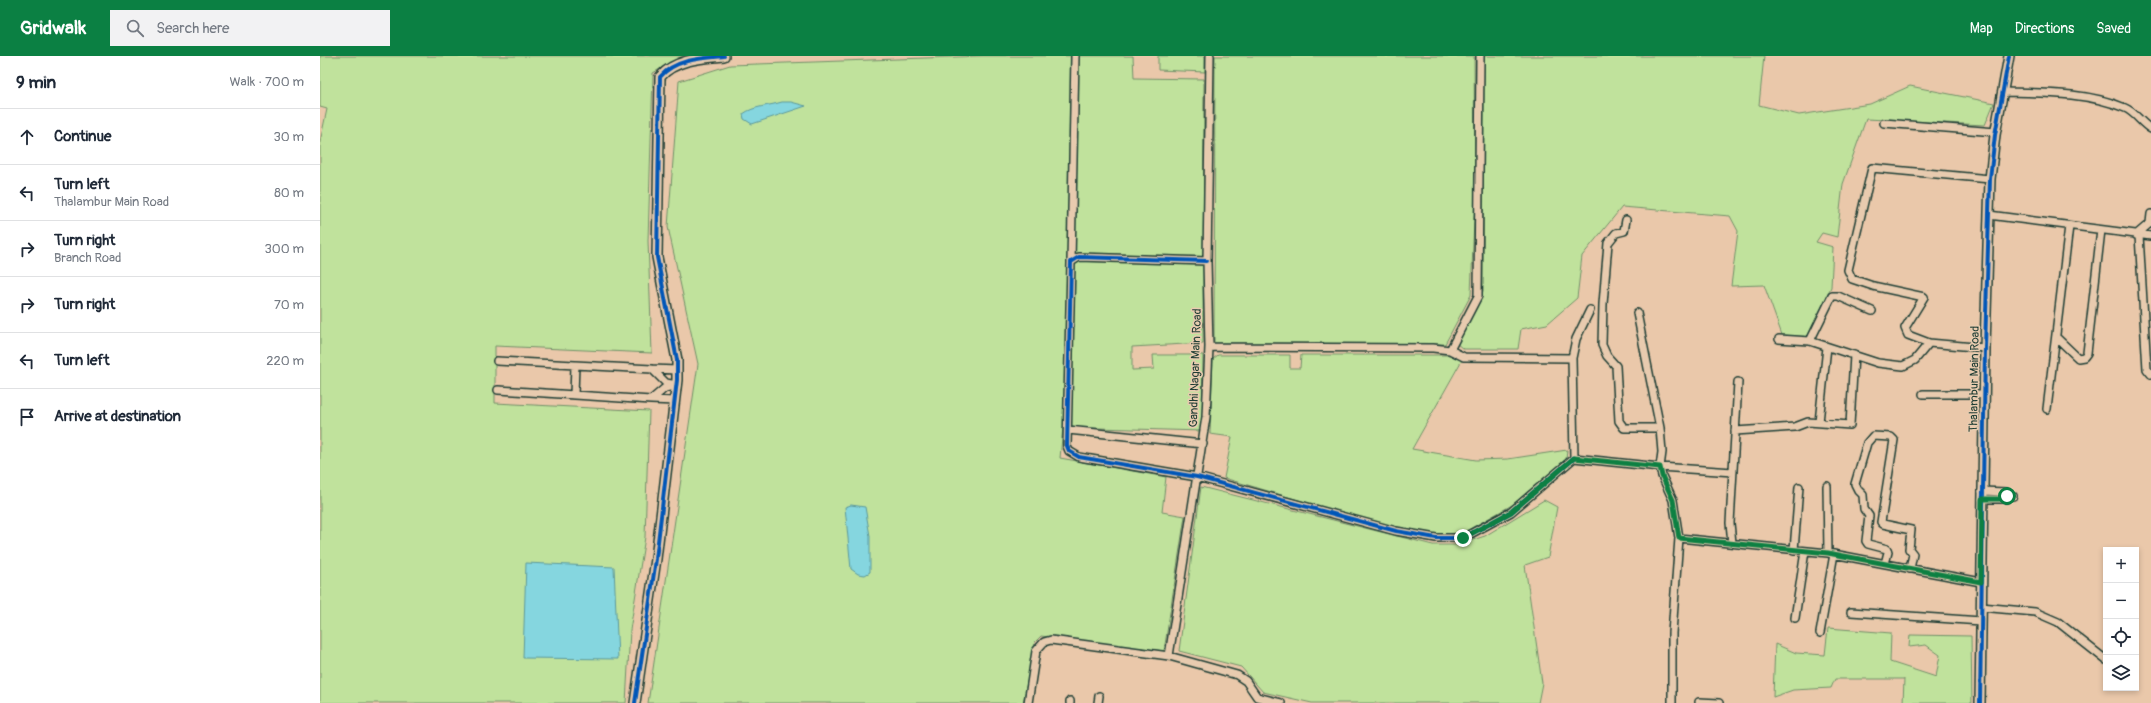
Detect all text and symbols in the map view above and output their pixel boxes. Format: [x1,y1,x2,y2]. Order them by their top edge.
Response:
search box [110,10,390,46]
text: Gridwalk [20,16,86,40]
icon: search [124,17,146,39]
text: Search here [156,19,229,38]
text: Map [1970,20,1993,37]
text: Directions [2015,20,2074,37]
text: Saved [2096,20,2131,37]
text: 9 min [16,72,56,93]
text: Walk · 700 m [229,74,304,90]
icon: ahead [16,126,38,148]
text: Continue [54,127,112,146]
text: 30 m [274,129,304,145]
text: Turn left [54,175,110,194]
icon: left [16,182,38,204]
text: 80 m [274,185,304,201]
text: Thalambur Main Road [54,194,169,210]
text: Turn right [54,231,115,250]
icon: right [16,238,38,260]
text: 300 m [265,241,304,257]
text: Branch Road [54,250,121,266]
icon: right [16,294,38,316]
text: Turn right [54,295,115,314]
text: 70 m [274,297,304,313]
street label: Gandhi Nagar Main Road [1186,308,1205,428]
street label: Thalambur Main Road [1966,326,1983,432]
icon: left [16,350,38,372]
text: Turn left [54,351,110,370]
text: 220 m [266,353,304,369]
icon: arrive [16,406,38,428]
text: Arrive at destination [54,407,181,426]
route start [1998,487,2016,505]
route end [1454,529,1472,547]
map controls [2103,547,2139,691]
button: + [2103,547,2139,583]
button: − [2103,583,2139,619]
button: locate [2103,619,2139,655]
button: layers [2103,655,2139,691]

